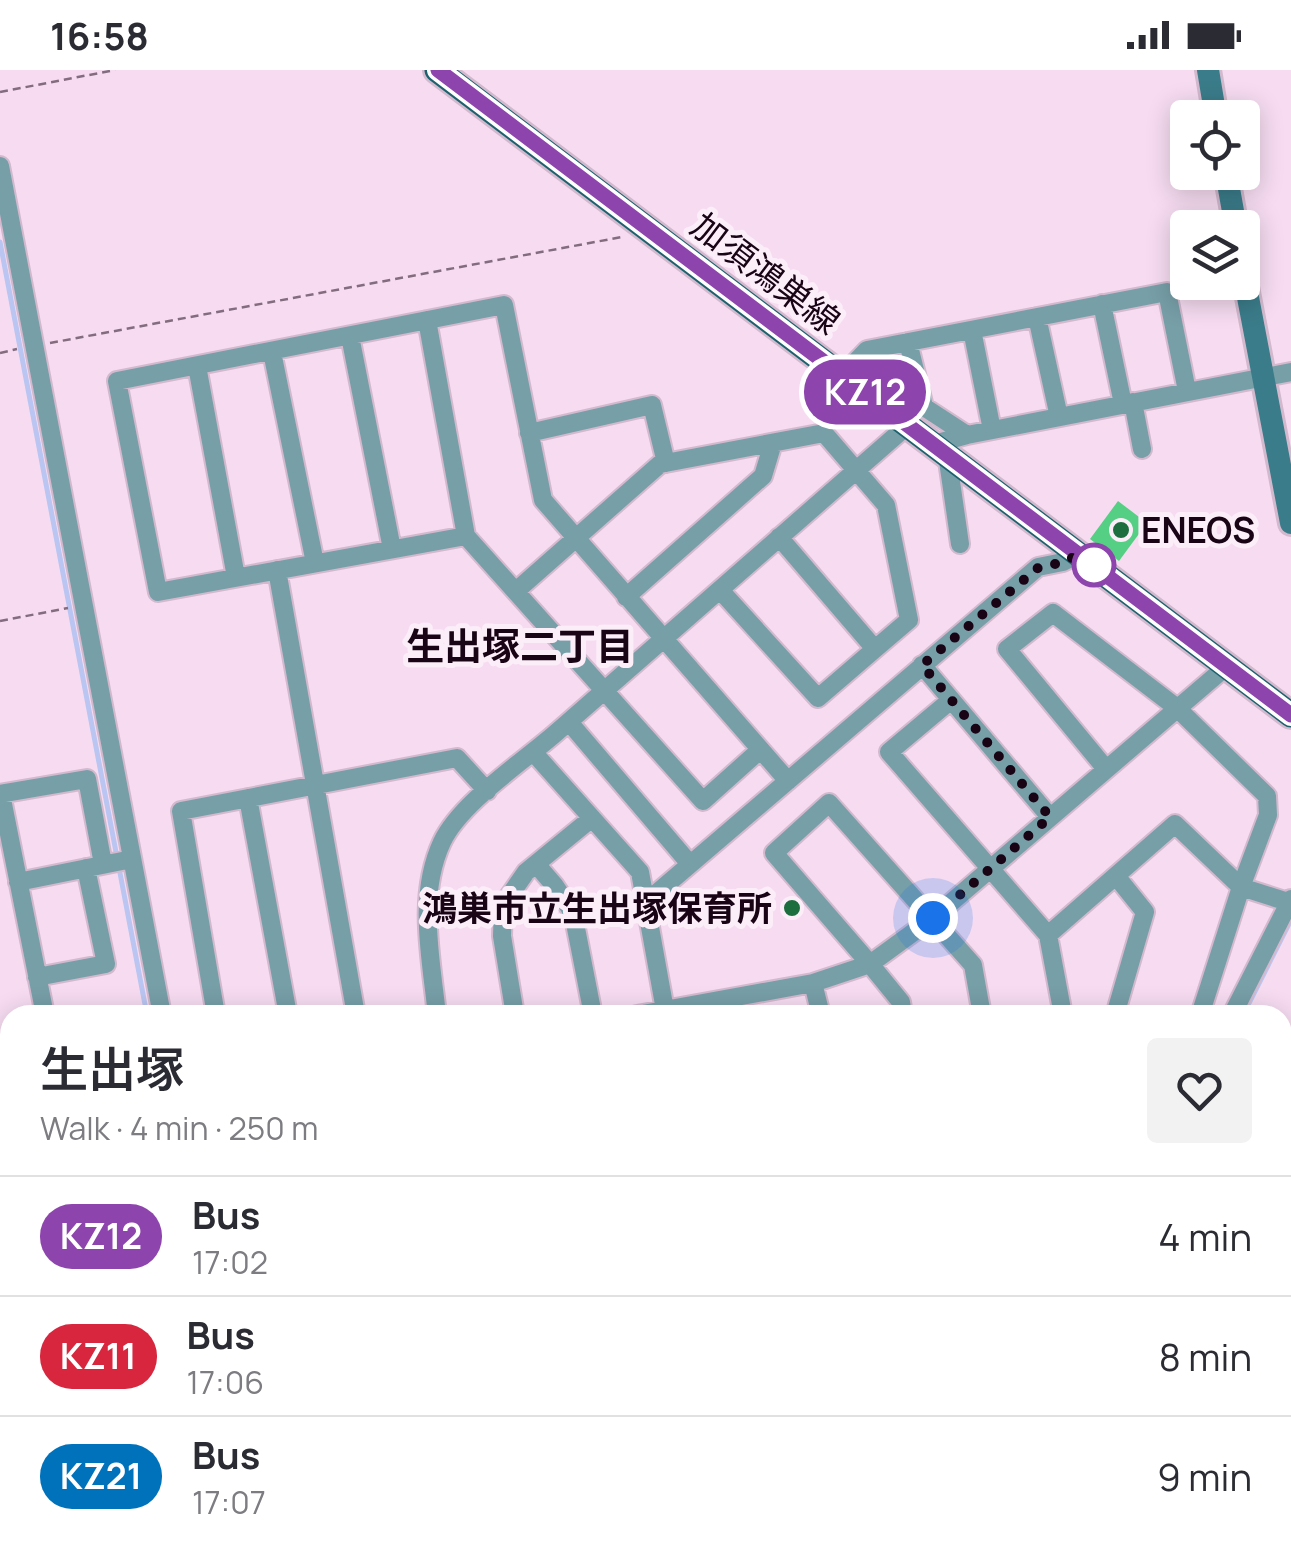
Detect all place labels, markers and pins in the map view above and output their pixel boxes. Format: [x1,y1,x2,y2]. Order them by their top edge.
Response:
place label: ENEOS [1141,506,1255,554]
marker: ENEOS [1110,519,1132,541]
unlabelled marker [1073,544,1115,586]
place label: 鴻巣市立生出塚保育所 [422,884,772,932]
marker: 鴻巣市立生出塚保育所 [781,897,803,919]

